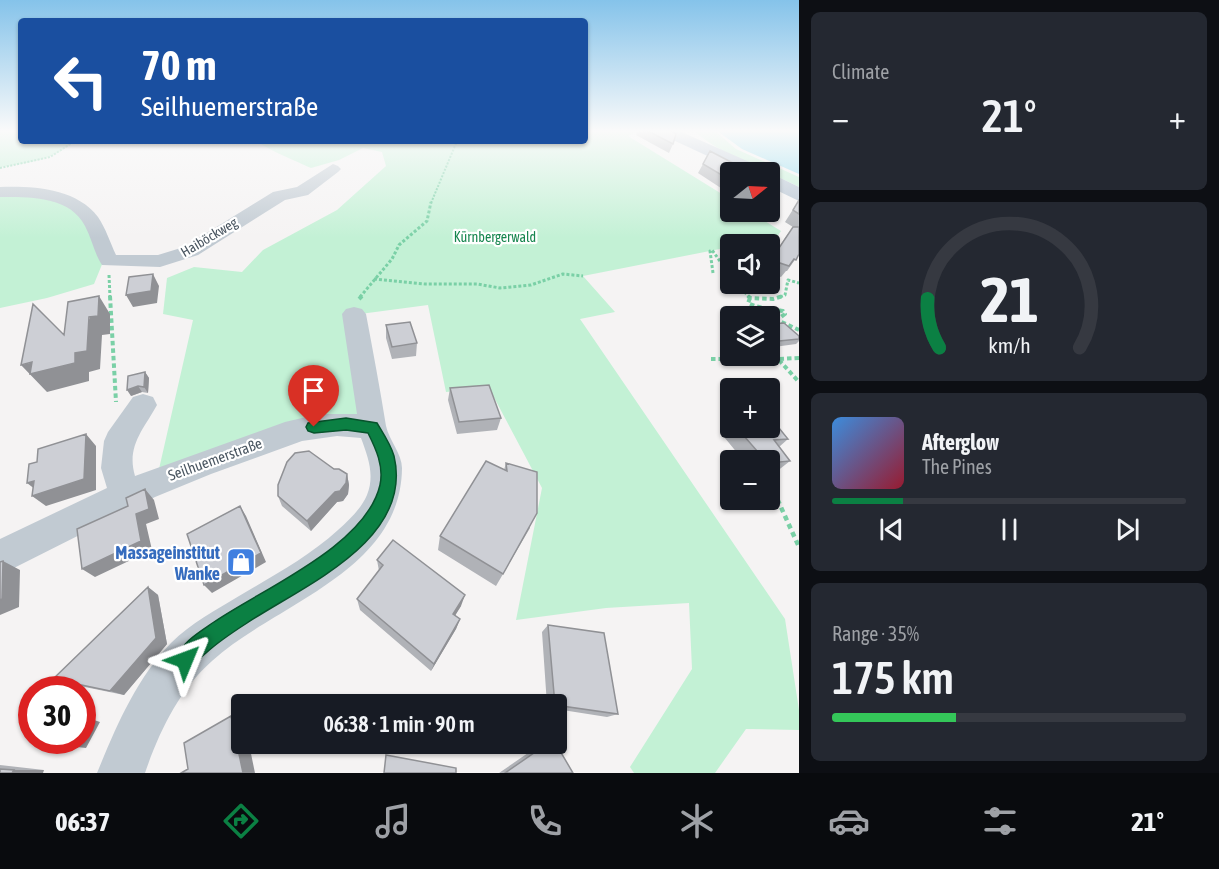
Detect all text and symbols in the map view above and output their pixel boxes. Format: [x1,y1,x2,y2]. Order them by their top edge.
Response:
text: 70 m [141,41,216,89]
icon: left [42,42,120,120]
text: Climate [832,60,889,83]
text: 21° [982,90,1036,142]
text: Seilhuemerstraße [141,91,318,122]
text: − [832,98,849,136]
text: + [1169,98,1186,136]
north arrow [720,162,780,222]
map controls [720,162,780,510]
street label: Haiböckweg [178,214,240,260]
park label: Kürnbergerwald [454,229,536,245]
button: sound [720,234,780,294]
text: 21 [980,265,1038,336]
button: layers [720,306,780,366]
text: km/h [988,334,1030,359]
pin [288,365,339,427]
icon: arrive [297,374,330,407]
button: + [720,378,780,438]
text: Afterglow [922,429,999,455]
street label: Seilhuemerstraße [166,434,264,484]
button: − [720,450,780,510]
text: The Pines [922,455,992,478]
icon: previous [875,513,908,546]
icon: pause [993,513,1026,546]
icon: next [1111,513,1144,546]
place label: Massageinstitut Wanke [115,542,221,584]
shop icon: Massageinstitut Wanke [225,546,257,578]
text: Range · 35% [832,622,919,645]
position arrow [153,628,217,692]
text: 175 km [832,652,954,704]
speed limit sign: 30 [18,676,96,754]
text: 06:38 · 1 min · 90 m [323,711,475,737]
icon: directions [220,800,262,842]
icon: music [372,800,414,842]
icon: phone [524,800,566,842]
icon: climate [676,800,718,842]
icon: car [828,800,870,842]
icon: filters [979,800,1021,842]
text: 06:37 [55,806,110,837]
text: 21° [1131,806,1164,837]

